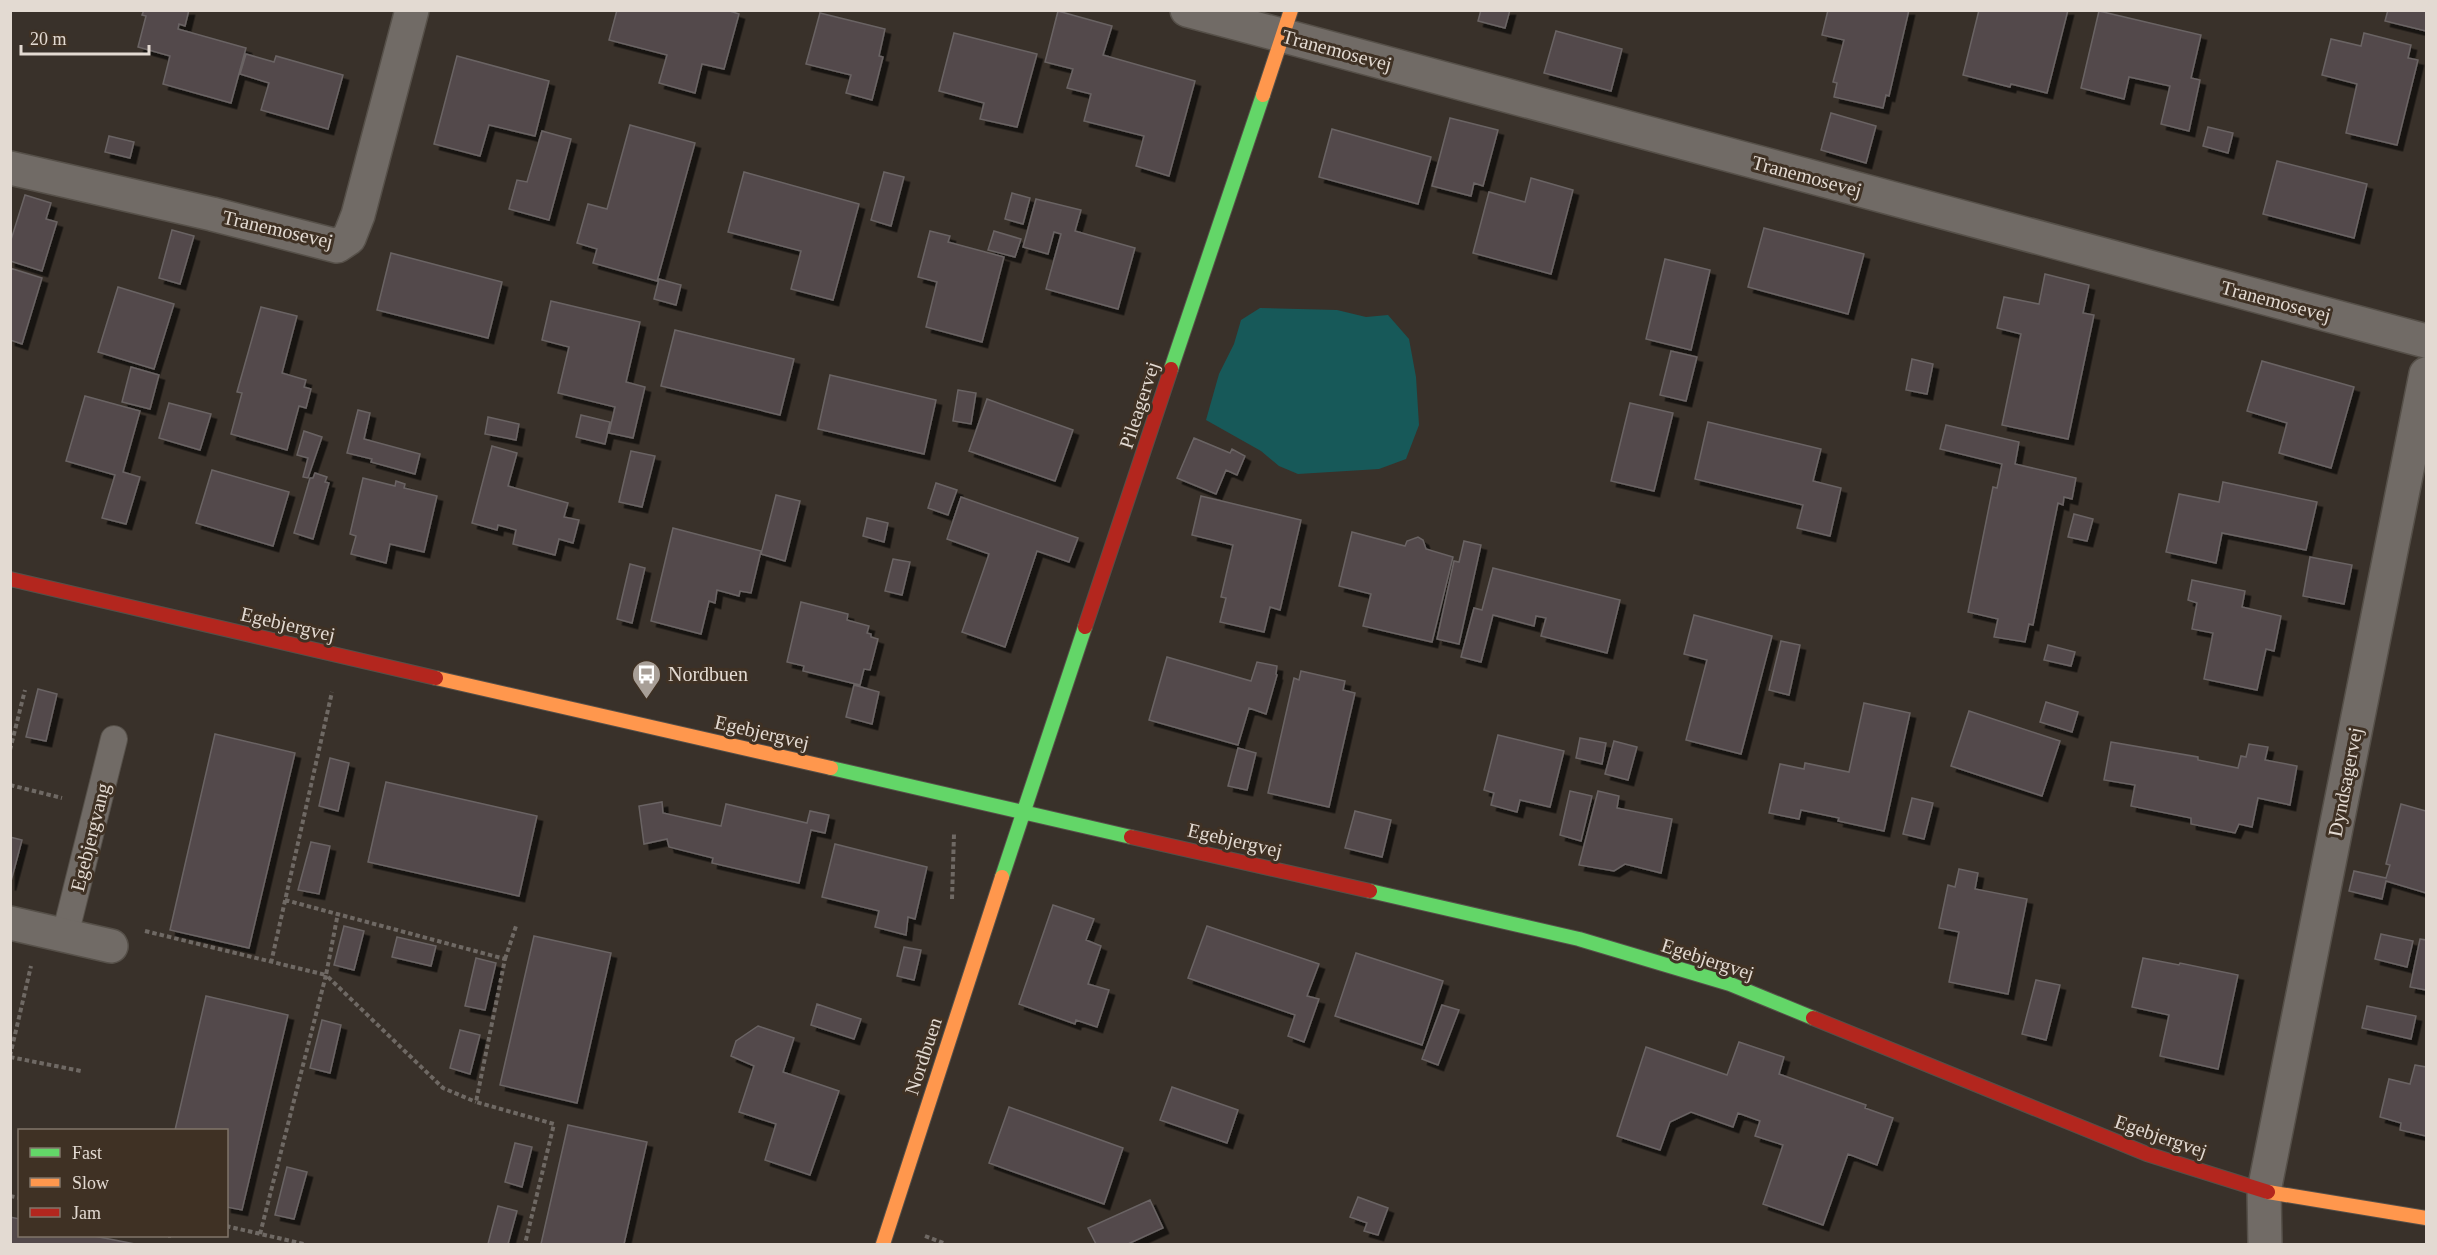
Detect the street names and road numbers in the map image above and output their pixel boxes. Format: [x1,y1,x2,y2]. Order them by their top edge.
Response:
street label: Tranemosevej [1280,25,1394,76]
street label: Tranemosevej [1750,151,1864,202]
street label: Tranemosevej [220,206,335,253]
street label: Tranemosevej [2219,276,2333,327]
street label: Pileagervej [1115,359,1164,451]
street label: Egebjergvej [238,602,337,647]
street label: Egebjergvej [712,710,811,755]
street label: Dyndsagervej [2324,725,2367,839]
street label: Egebjergvang [66,781,115,894]
street label: Egebjergvej [1185,818,1284,863]
street label: Egebjergvej [1659,934,1757,985]
street label: Nordbuen [900,1015,946,1097]
street label: Egebjergvej [2112,1110,2210,1163]

